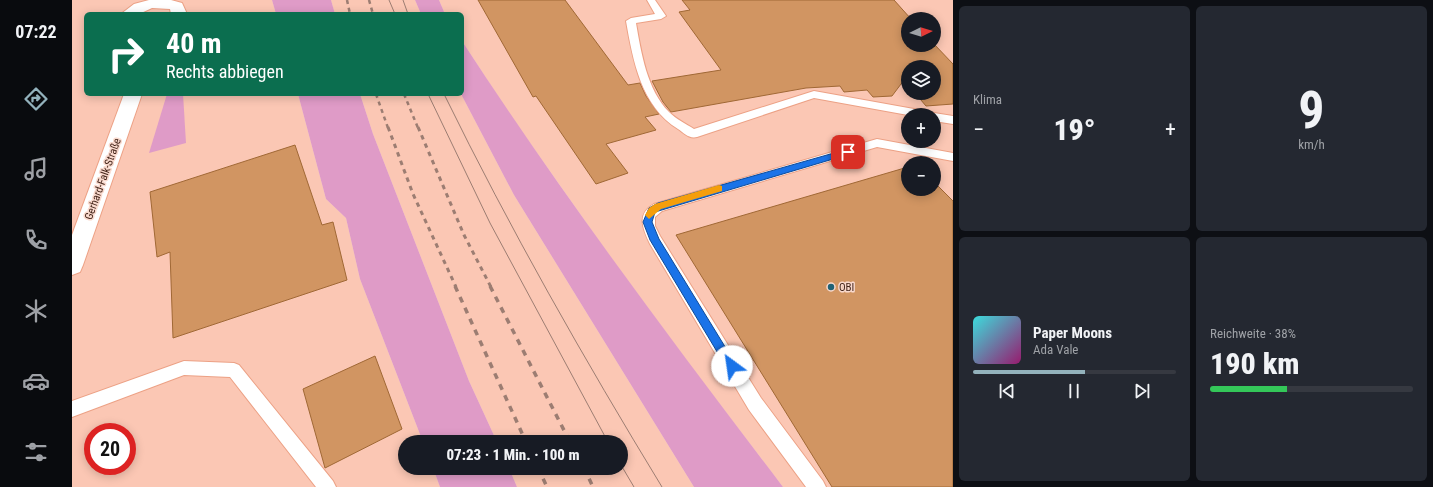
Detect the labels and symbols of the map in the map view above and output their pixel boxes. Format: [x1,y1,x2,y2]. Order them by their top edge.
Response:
north arrow [901,12,941,52]
pin [831,135,865,169]
street label: Gerhard-Falk-Straße [82,136,124,222]
place label: OBI [839,281,854,294]
marker: OBI [826,282,836,292]
position arrow [711,345,753,387]
speed limit sign: 20 [84,423,136,475]

